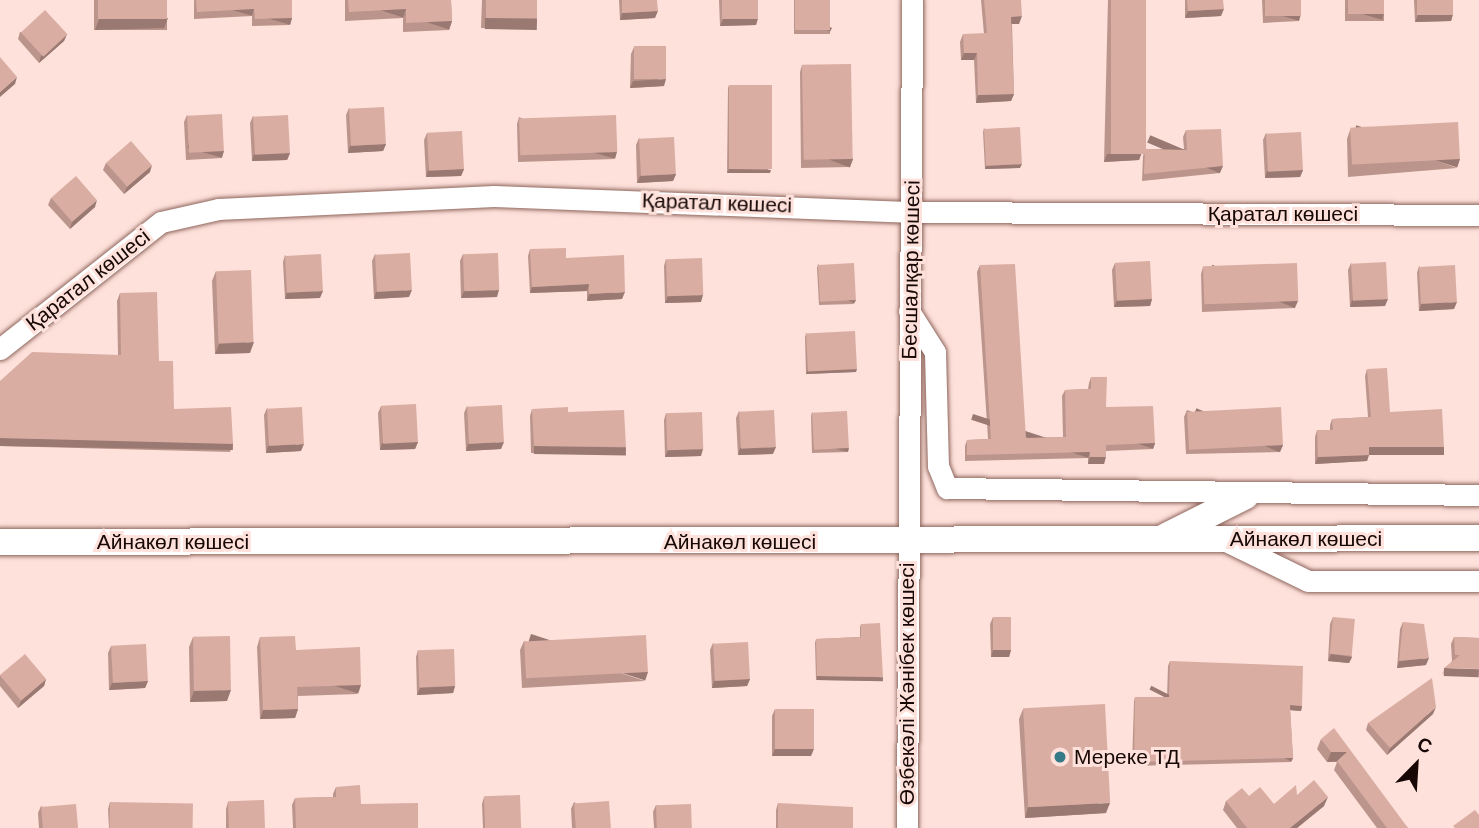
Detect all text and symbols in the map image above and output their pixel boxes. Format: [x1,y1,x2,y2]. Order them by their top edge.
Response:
street label: Бесшалқар көшесі [897,180,925,360]
street label: Қаратал көшесі [641,188,793,218]
street label: Қаратал көшесі [1208,201,1358,227]
street label: Қаратал көшесі [21,224,155,336]
street label: Айнакөл көшесі [1230,526,1382,552]
street label: Айнакөл көшесі [97,529,249,555]
street label: Айнакөл көшесі [664,529,816,555]
street label: Өзбекәлі Жәнібек көшесі [894,563,920,805]
north arrow [1381,730,1451,800]
text: С [1413,731,1436,760]
place label: Мереке ТД [1074,744,1180,770]
marker: Мереке ТД [1052,749,1068,765]

